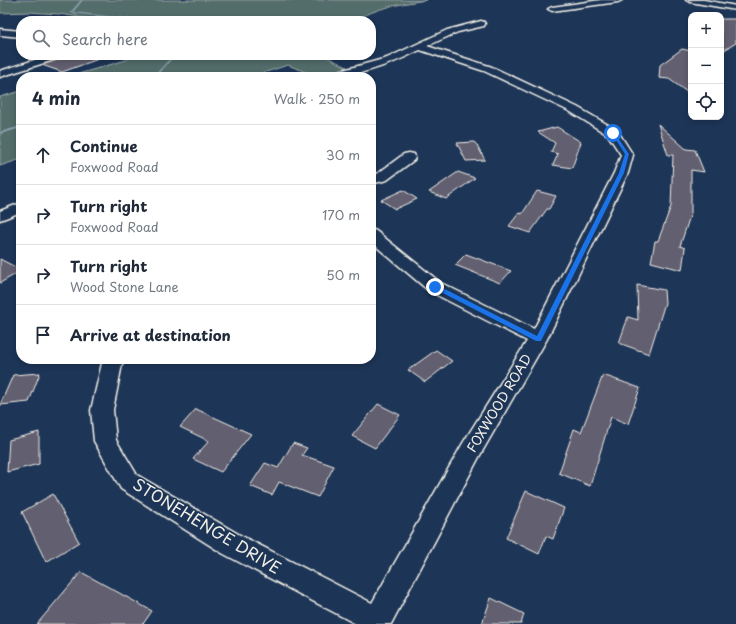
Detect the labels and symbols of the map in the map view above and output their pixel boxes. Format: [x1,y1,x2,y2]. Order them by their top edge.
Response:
route start [604,124,622,142]
route end [426,278,444,296]
street label: FOXWOOD ROAD [462,350,536,456]
street label: STONEHENGE DRIVE [129,471,286,579]

